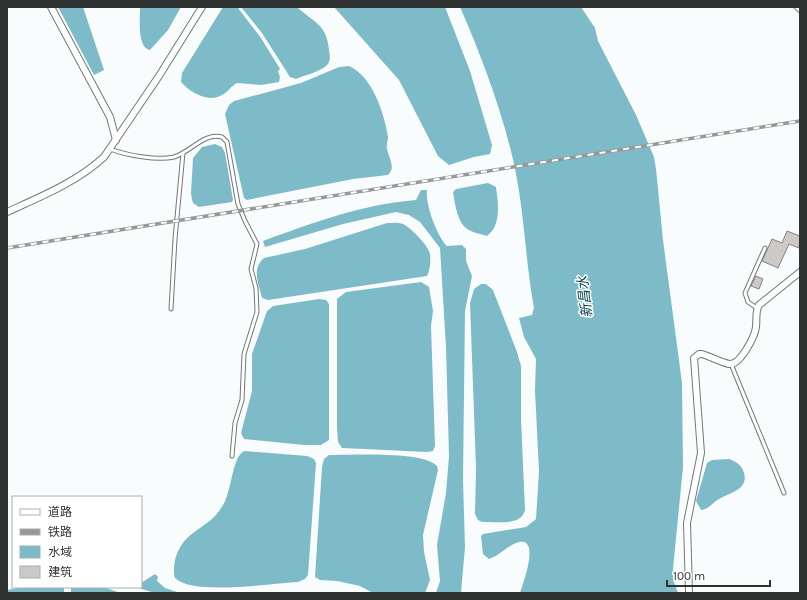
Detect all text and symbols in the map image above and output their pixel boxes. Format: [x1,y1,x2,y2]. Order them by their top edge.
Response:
water label: 新昌水 [574,274,596,319]
legend [12,496,142,588]
text: 道路 [48,505,72,519]
text: 铁路 [48,525,72,539]
text: 水域 [48,545,72,559]
scale bar [667,562,770,588]
text: 建筑 [48,565,72,579]
text: 100 m [673,569,705,583]

